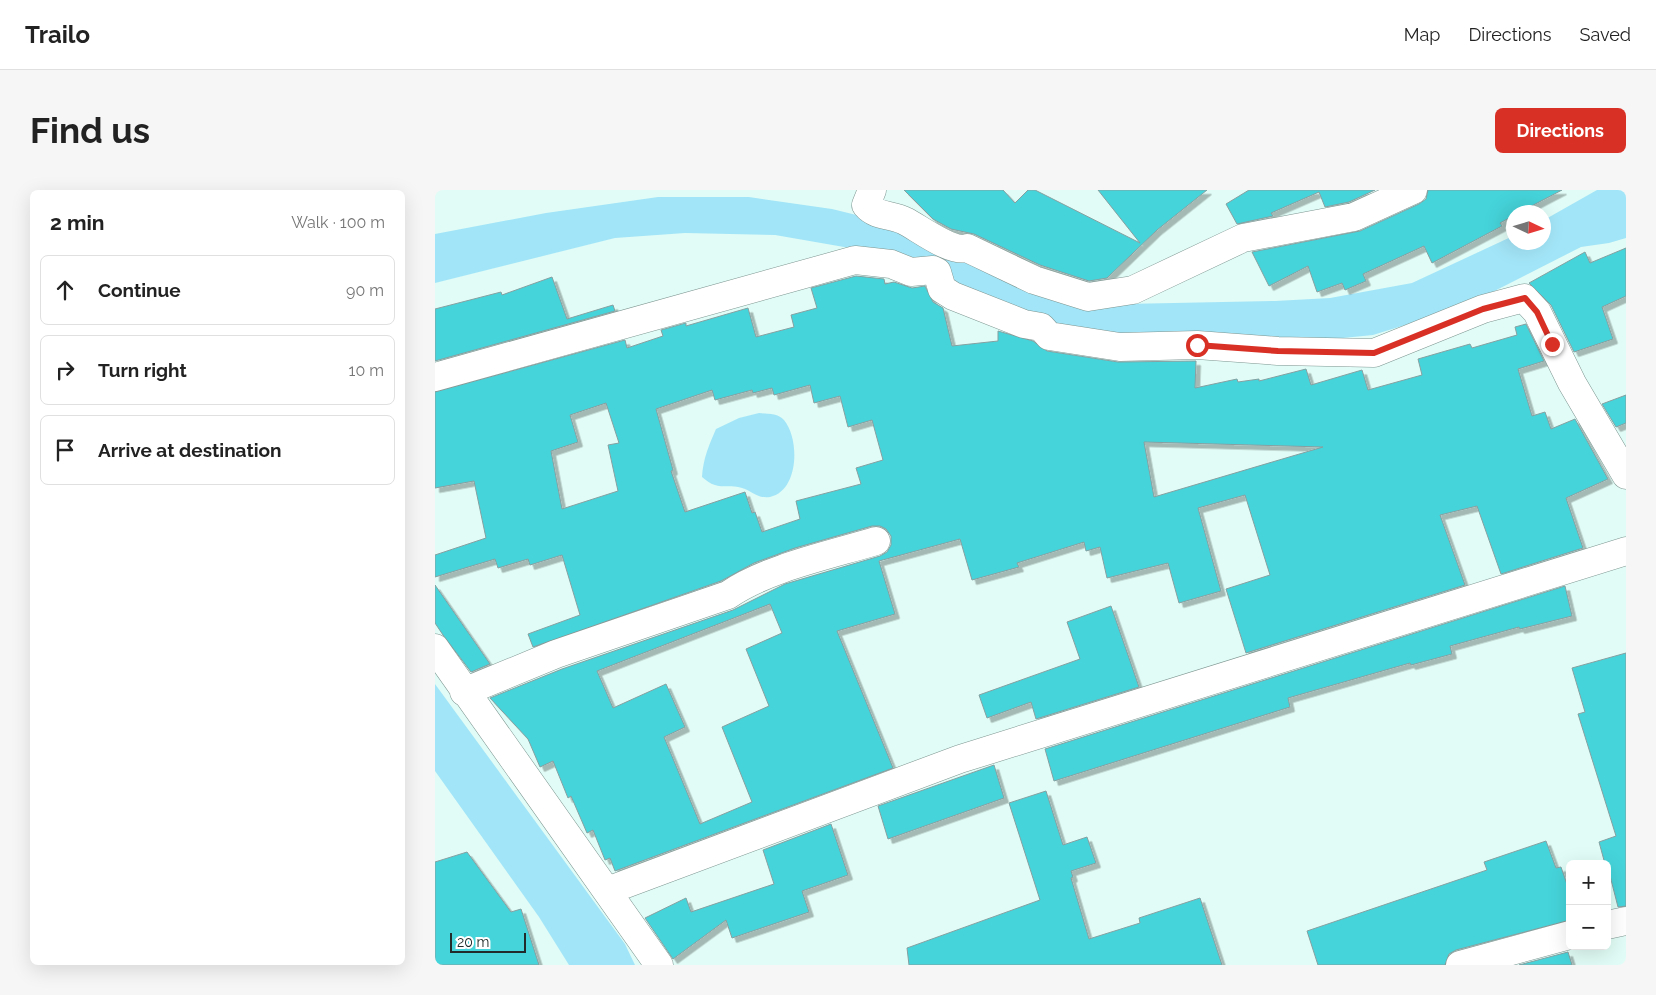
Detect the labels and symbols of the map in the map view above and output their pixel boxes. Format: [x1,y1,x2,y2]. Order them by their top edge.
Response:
north arrow [1506,205,1551,250]
route end [1541,333,1564,356]
route start [1186,334,1209,357]
scale bar [450,930,526,953]

